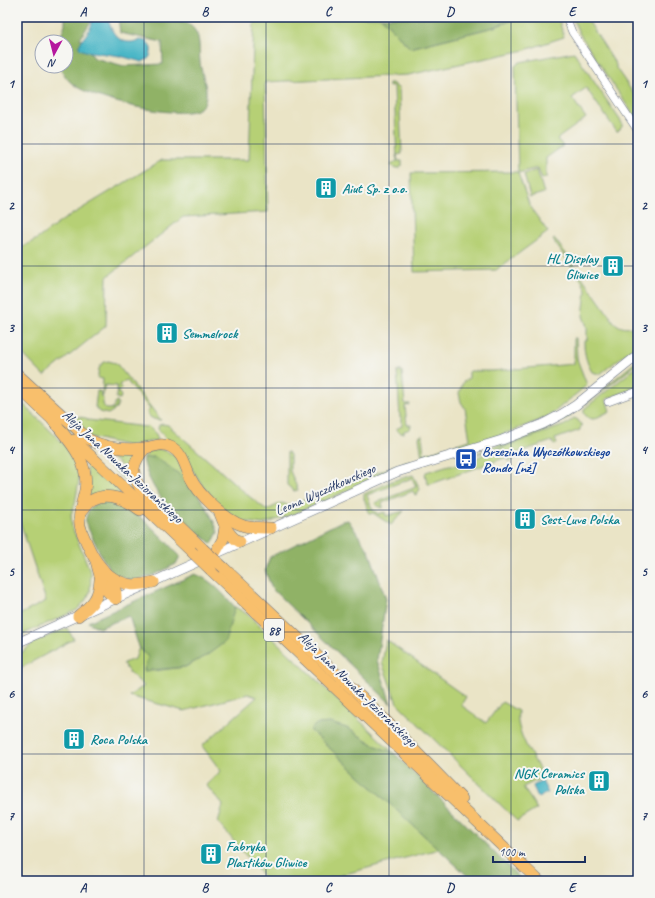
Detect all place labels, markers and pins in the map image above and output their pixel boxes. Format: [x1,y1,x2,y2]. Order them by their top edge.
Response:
building icon: Aiut Sp. z o.o. [313,175,339,201]
place label: Aiut Sp. z o.o. [342,180,407,197]
place label: HL Display Gliwice [546,250,599,283]
building icon: HL Display Gliwice [600,253,626,279]
building icon: Semmelrock [154,320,180,346]
place label: Semmelrock [182,325,239,342]
place label: Brzezinka Wyczółkowskiego Rondo [nż] [482,443,610,476]
bus stop icon: Brzezinka Wyczółkowskiego Rondo [nż] [453,446,479,472]
building icon: Sest-Luve Polska [512,506,538,532]
place label: Sest-Luve Polska [540,511,621,528]
building icon: Roca Polska [61,726,87,752]
place label: Roca Polska [90,731,149,748]
place label: NGK Ceramics Polska [514,765,586,798]
building icon: NGK Ceramics Polska [586,768,612,794]
place label: Fabryka Plastików Gliwice [226,838,308,871]
building icon: Fabryka Plastików Gliwice [198,841,224,867]

